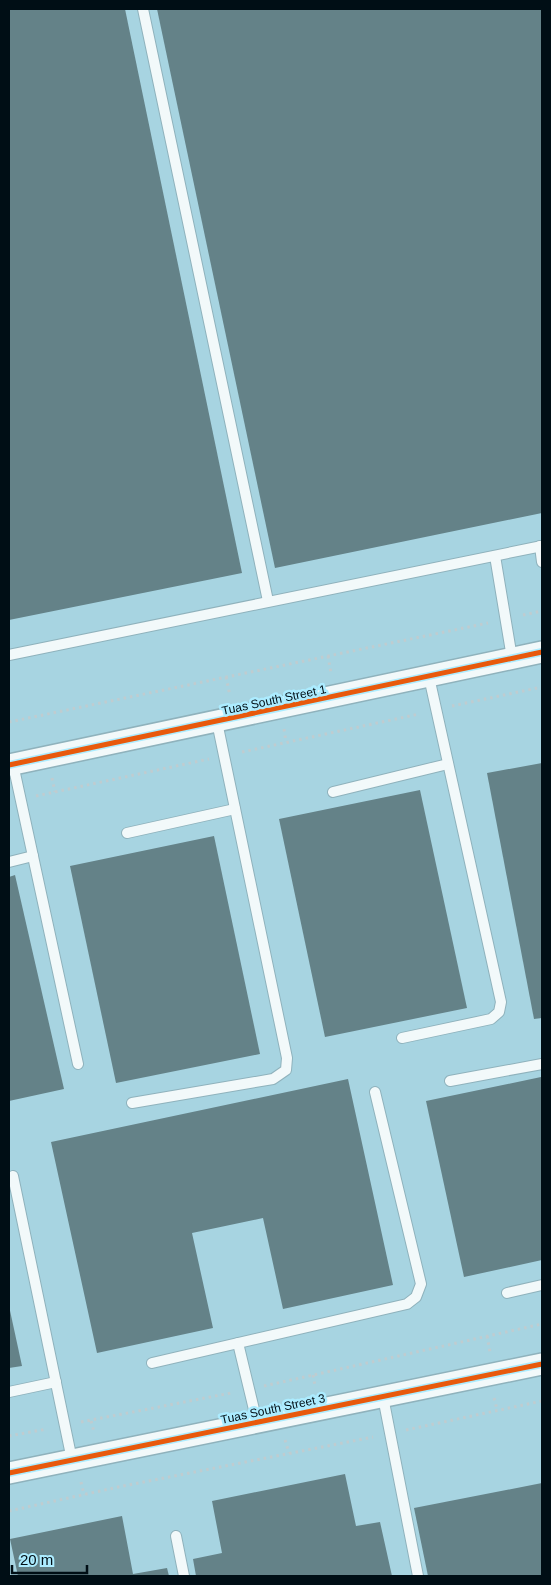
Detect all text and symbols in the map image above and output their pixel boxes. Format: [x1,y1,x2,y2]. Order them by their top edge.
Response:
street label: Tuas South Street 1 [221,682,328,718]
street label: Tuas South Street 3 [220,1391,327,1427]
scale bar [12,1542,88,1574]
text: 20 m [20,1551,53,1568]

